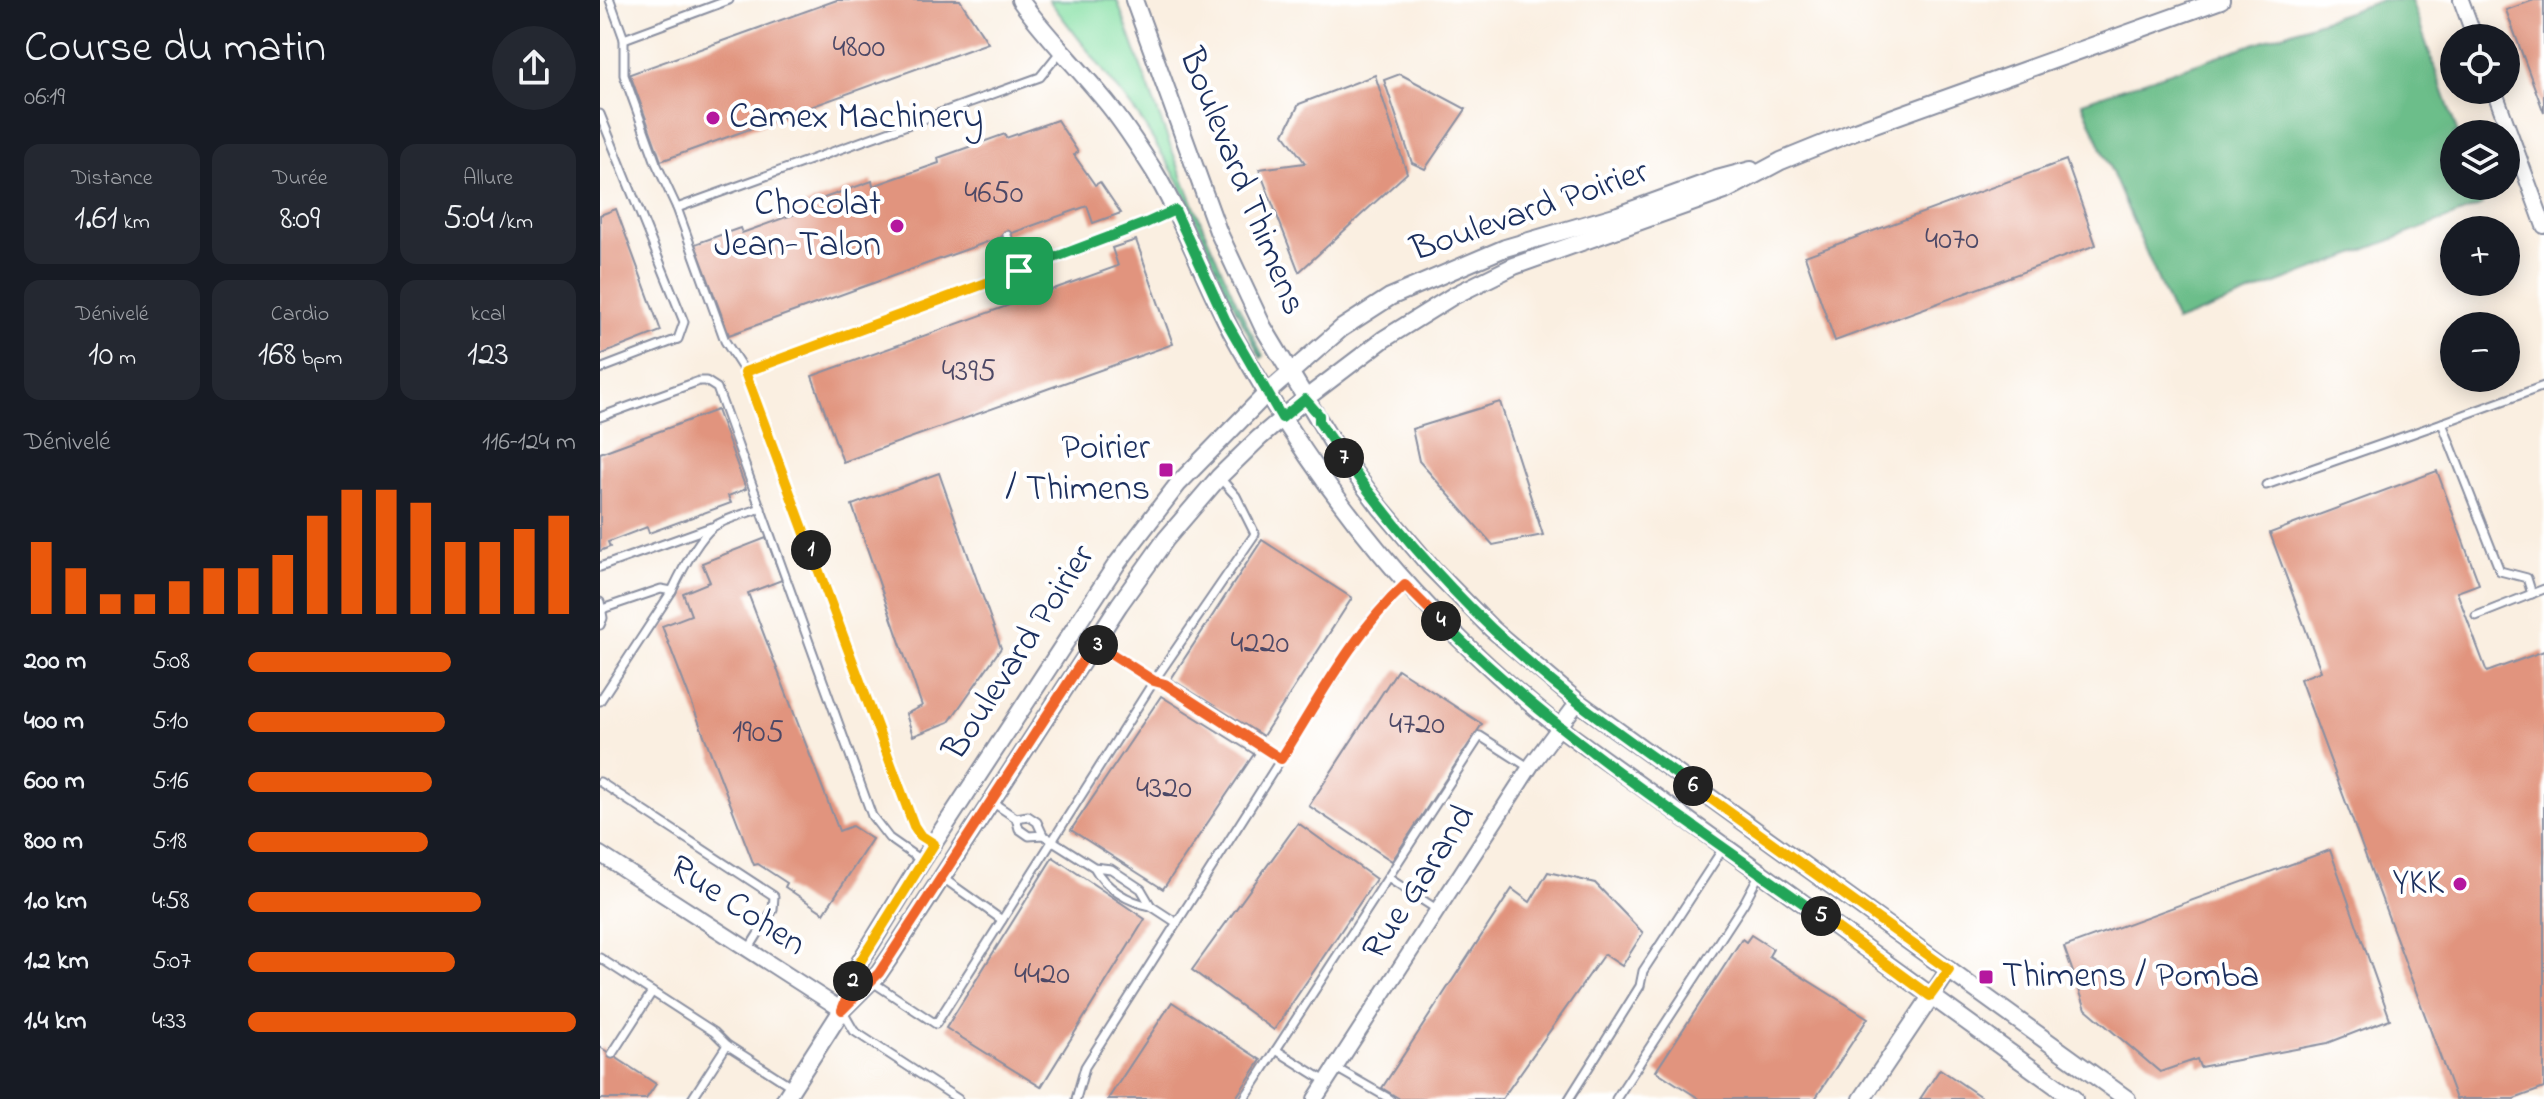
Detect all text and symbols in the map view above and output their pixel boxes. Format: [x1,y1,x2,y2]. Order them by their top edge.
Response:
text: Course du matin [24,17,326,81]
map controls [2440,24,2520,392]
button: locate [2440,24,2520,104]
house number: 4800 [833,25,885,72]
button: share [492,26,576,110]
street label: Boulevard Thimens [1163,40,1319,323]
text: 06:19 [24,79,65,117]
place label: Camex Machinery [729,92,983,145]
marker: Camex Machinery [704,109,722,127]
button: layers [2440,120,2520,200]
street label: Boulevard Poirier [1403,146,1657,278]
text: Distance [71,163,153,195]
text: Durée [272,163,328,195]
text: Allure [463,163,513,195]
house number: 4650 [964,171,1024,218]
place label: Chocolat Jean-Talon [714,179,881,273]
text: 1.61 [74,195,118,245]
text: 8:09 [280,195,320,245]
text: 5:04 [443,195,494,245]
text: km [118,207,150,239]
text: /km [494,207,533,239]
button: + [2440,216,2520,296]
marker: Chocolat Jean-Talon [888,217,906,235]
house number: 4070 [1925,217,1979,264]
pin [985,237,1053,305]
icon: arrive [997,249,1041,293]
text: Dénivelé [75,299,149,331]
text: Cardio [271,299,329,331]
text: kcal [471,299,505,331]
button: − [2440,312,2520,392]
text: 10 [88,331,113,381]
text: 168 [258,331,296,381]
text: 123 [467,331,509,381]
text: m [113,343,136,375]
text: bpm [296,343,342,375]
house number: 4395 [942,349,996,396]
place label: Poirier / Thimens [1005,423,1151,517]
text: Dénivelé [24,424,111,462]
text: 116–124 m [482,424,576,462]
pin: 7 [1324,438,1364,478]
text: 7 [1339,442,1349,474]
marker: Poirier / Thimens [1157,461,1175,479]
pin: 1 [791,530,831,570]
text: 1 [808,534,815,566]
street label: Boulevard Poirier [930,534,1110,772]
pin: 4 [1421,601,1461,641]
text: 4 [1436,605,1446,637]
house number: 4220 [1231,621,1289,668]
pin: 3 [1078,625,1118,665]
text: 3 [1093,629,1103,661]
text: 200 m [24,643,86,681]
text: 5:08 [152,643,190,681]
house number: 4720 [1389,702,1445,749]
text: 400 m [24,703,84,741]
text: 5:10 [152,703,189,741]
house number: 1905 [732,710,784,757]
text: 600 m [24,763,85,801]
text: 5:16 [152,763,189,801]
house number: 4320 [1136,766,1192,813]
pin: 6 [1673,766,1713,806]
text: 6 [1688,770,1698,802]
street label: Rue Garand [1350,795,1490,971]
text: 800 m [24,823,83,861]
text: 5:18 [152,823,187,861]
street label: Rue Cohen [658,843,816,971]
place label: YKK [2393,858,2445,911]
marker: YKK [2451,875,2469,893]
text: 1.0 km [24,883,87,921]
text: 4:58 [152,883,190,921]
pin: 5 [1801,896,1841,936]
text: 5 [1815,900,1827,932]
text: 1.2 km [24,943,89,981]
text: 5:07 [152,943,191,981]
place label: Thimens / Pomba [2002,951,2259,1004]
house number: 4420 [1014,952,1070,999]
pin: 2 [833,961,873,1001]
text: 2 [848,965,858,997]
marker: Thimens / Pomba [1977,968,1995,986]
text: 1.4 km [24,1003,86,1041]
text: 4:33 [152,1003,186,1041]

